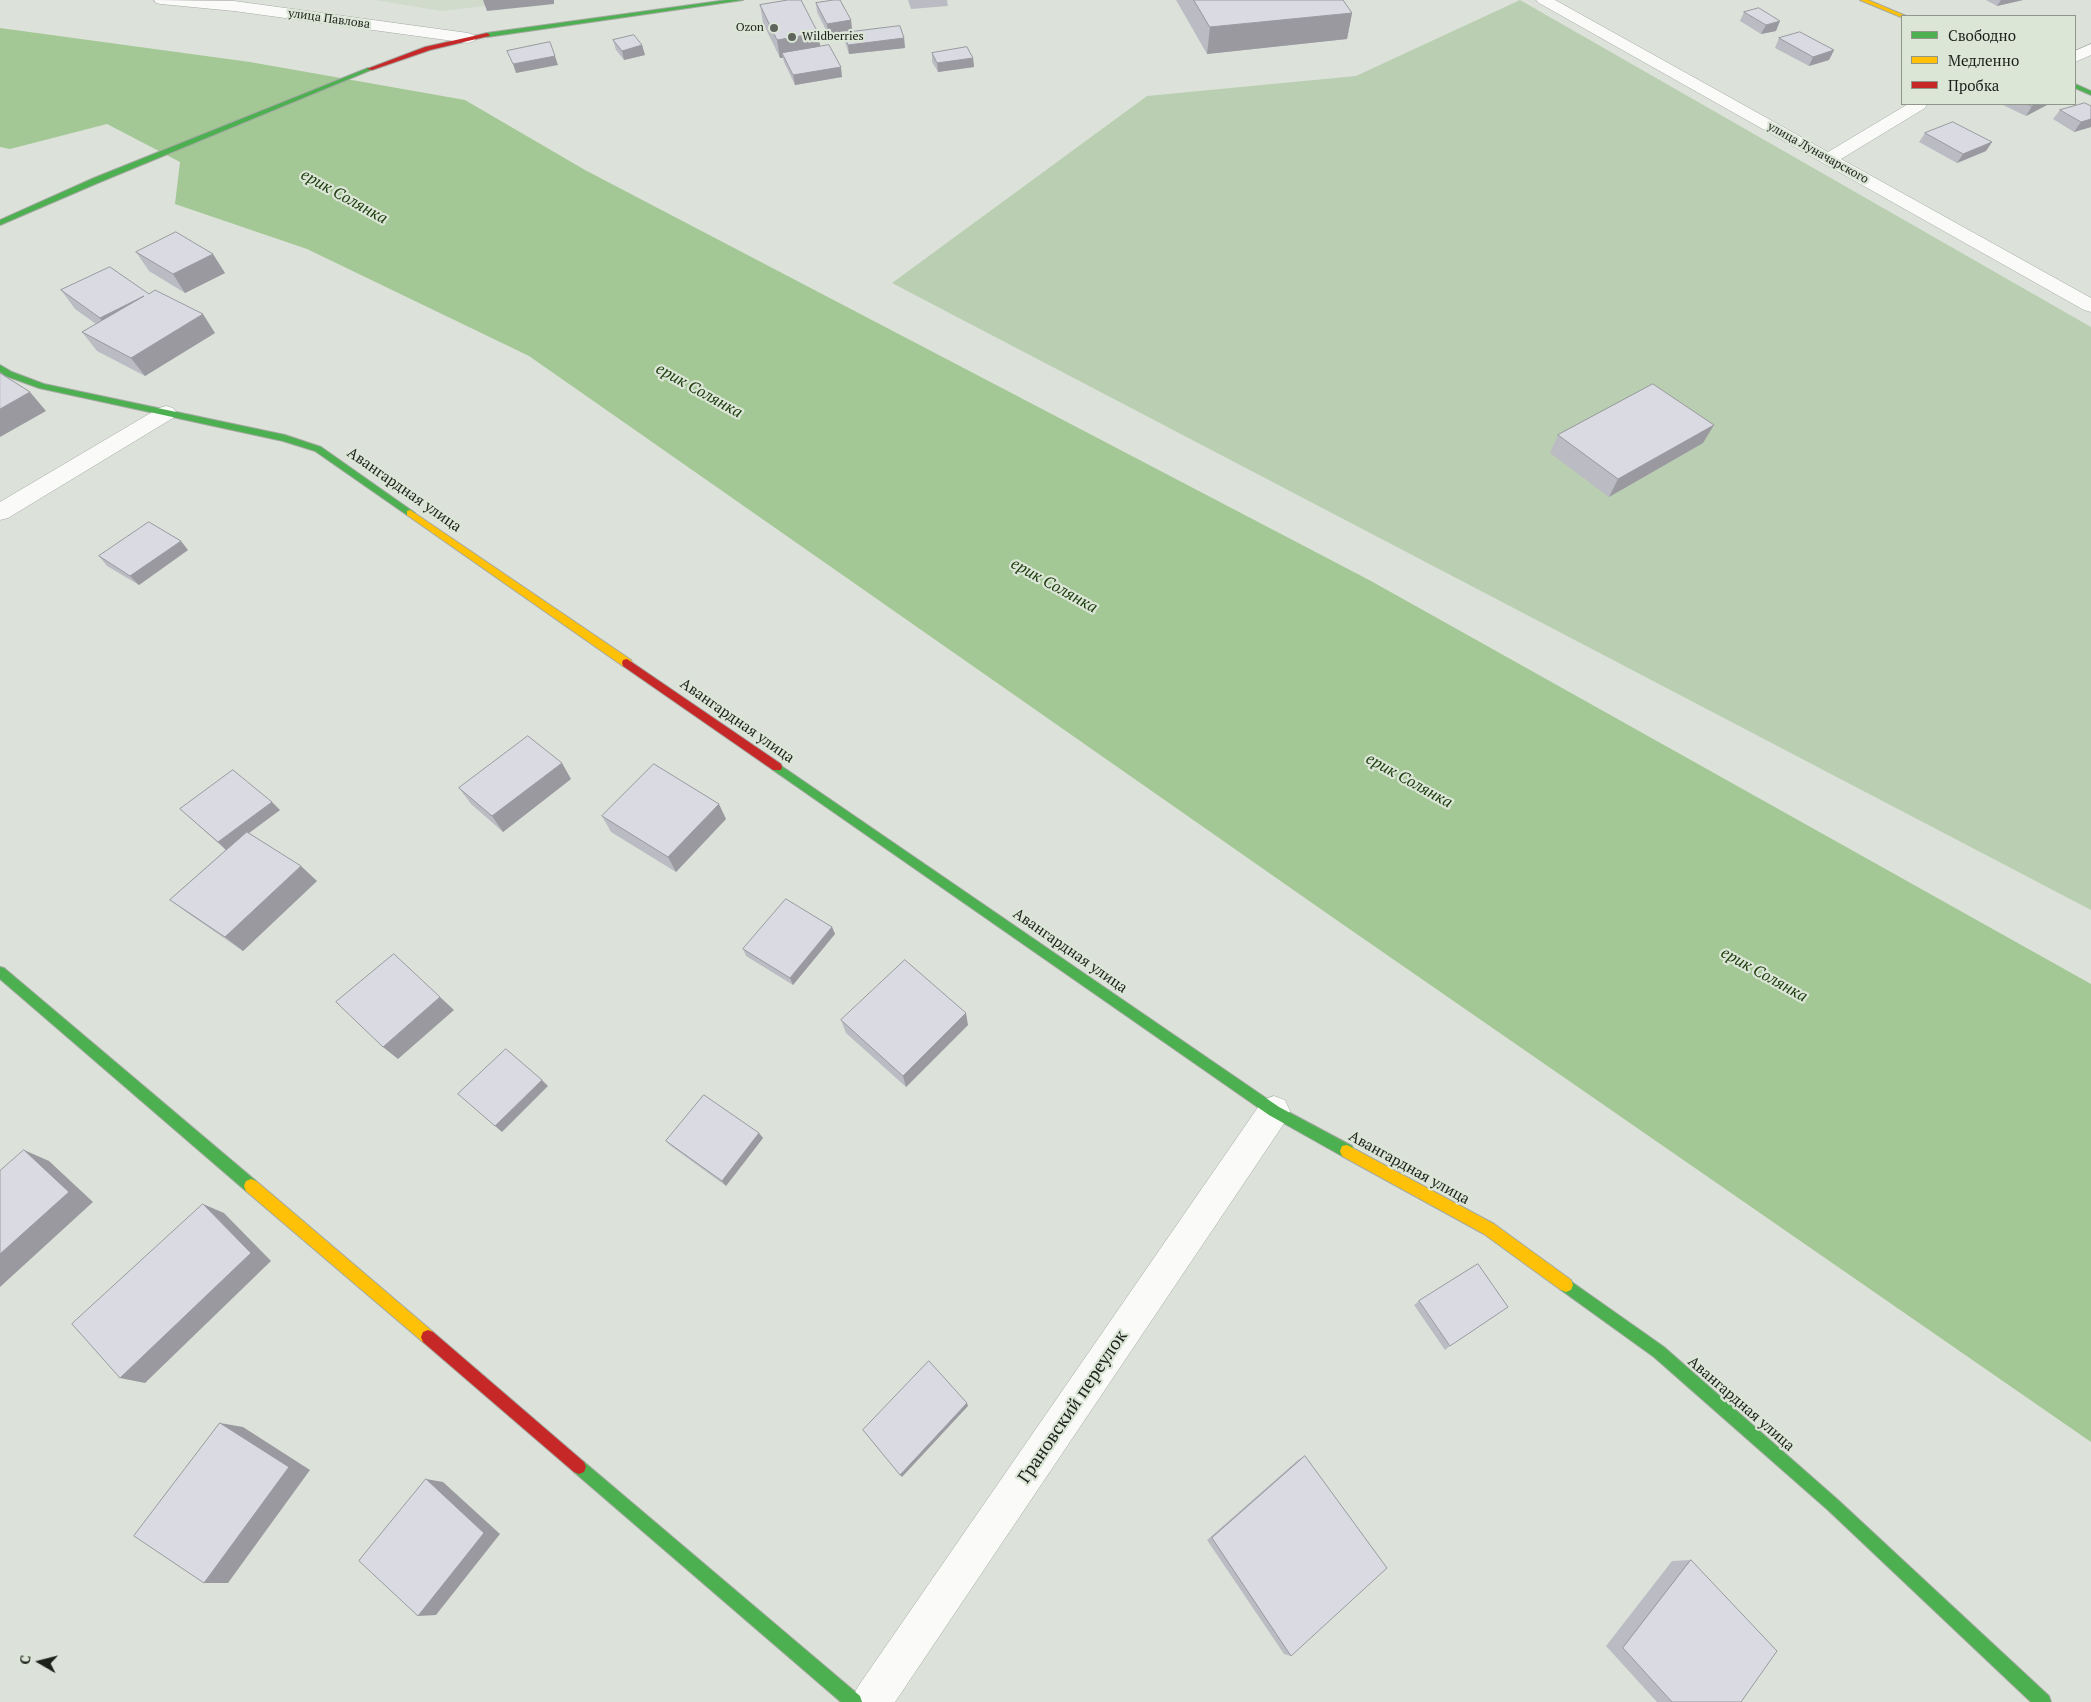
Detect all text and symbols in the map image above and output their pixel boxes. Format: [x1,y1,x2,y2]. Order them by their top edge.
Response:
street label: улица Павлова [287,6,371,32]
legend [1901,15,2076,105]
place label: Ozon [736,21,764,35]
marker: Ozon [768,22,780,34]
text: Свободно [1948,25,2016,45]
place label: Wildberries [802,30,864,44]
marker: Wildberries [786,31,798,43]
text: Медленно [1948,50,2019,70]
text: Пробка [1948,75,1999,95]
street label: улица Луначарского [1765,119,1871,187]
water label: ерик Солянка [297,165,391,229]
water label: ерик Солянка [652,359,746,423]
street label: Авангардная улица [343,444,465,536]
water label: ерик Солянка [1007,554,1101,618]
street label: Авангардная улица [676,675,798,767]
water label: ерик Солянка [1362,749,1456,813]
street label: Авангардная улица [1009,905,1131,997]
water label: ерик Солянка [1717,943,1811,1007]
street label: Авангардная улица [1345,1127,1473,1209]
street label: Грановский переулок [1014,1326,1132,1488]
street label: Авангардная улица [1684,1353,1798,1455]
north arrow [15,1637,65,1687]
text: С [15,1654,35,1666]

